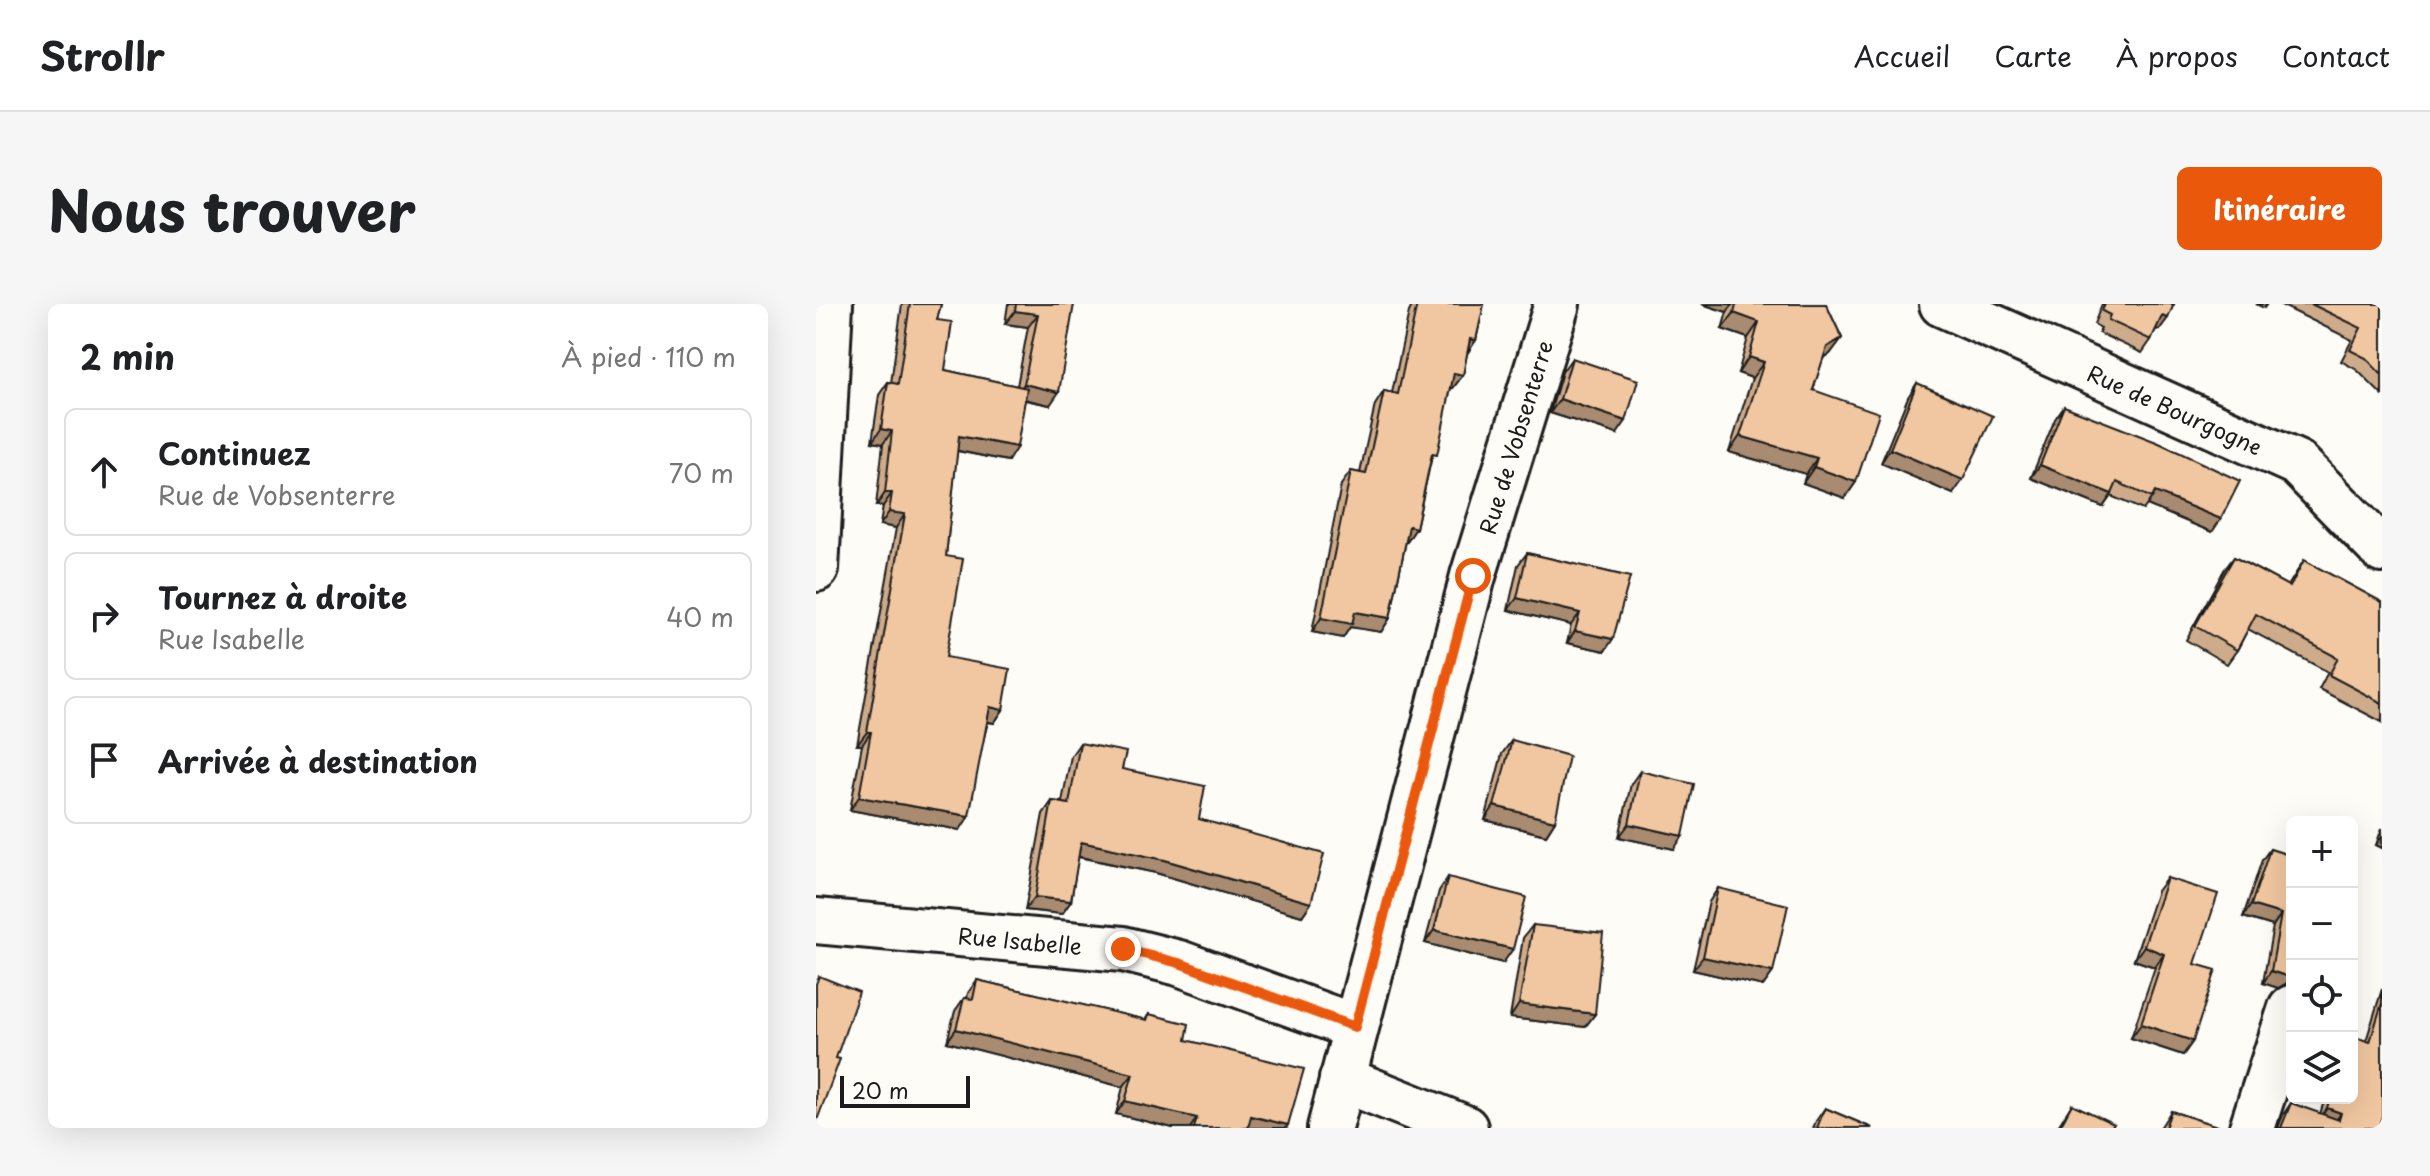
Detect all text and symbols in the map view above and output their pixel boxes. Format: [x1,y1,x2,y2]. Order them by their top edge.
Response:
text: Strollr [40,27,165,84]
text: Accueil [1854,34,1950,77]
text: Carte [1994,34,2072,77]
text: À propos [2116,34,2238,77]
text: Contact [2282,34,2390,77]
text: Nous trouver [48,166,416,251]
button: Itinéraire [2177,167,2382,250]
text: 2 min [80,330,175,382]
street label: Rue de Vobsenterre [1470,336,1560,538]
text: À pied · 110 m [561,337,736,376]
street label: Rue de Bourgogne [2082,356,2268,462]
text: Continuez [158,430,311,475]
icon: ahead [82,450,126,494]
text: 70 m [669,453,734,492]
text: Rue de Vobsenterre [158,475,396,514]
route start [1455,558,1491,594]
text: Tournez à droite [158,574,407,619]
icon: right [82,594,126,638]
text: 40 m [666,597,734,636]
text: Rue Isabelle [158,619,305,658]
icon: arrive [82,738,126,782]
text: Arrivée à destination [158,738,478,783]
map controls [2286,816,2358,1104]
button: + [2286,816,2358,888]
button: − [2286,888,2358,960]
street label: Rue Isabelle [957,918,1083,962]
route end [1105,931,1141,967]
button: locate [2286,960,2358,1032]
button: layers [2286,1032,2358,1104]
scale bar [840,1072,970,1108]
text: 20 m [852,1073,909,1106]

